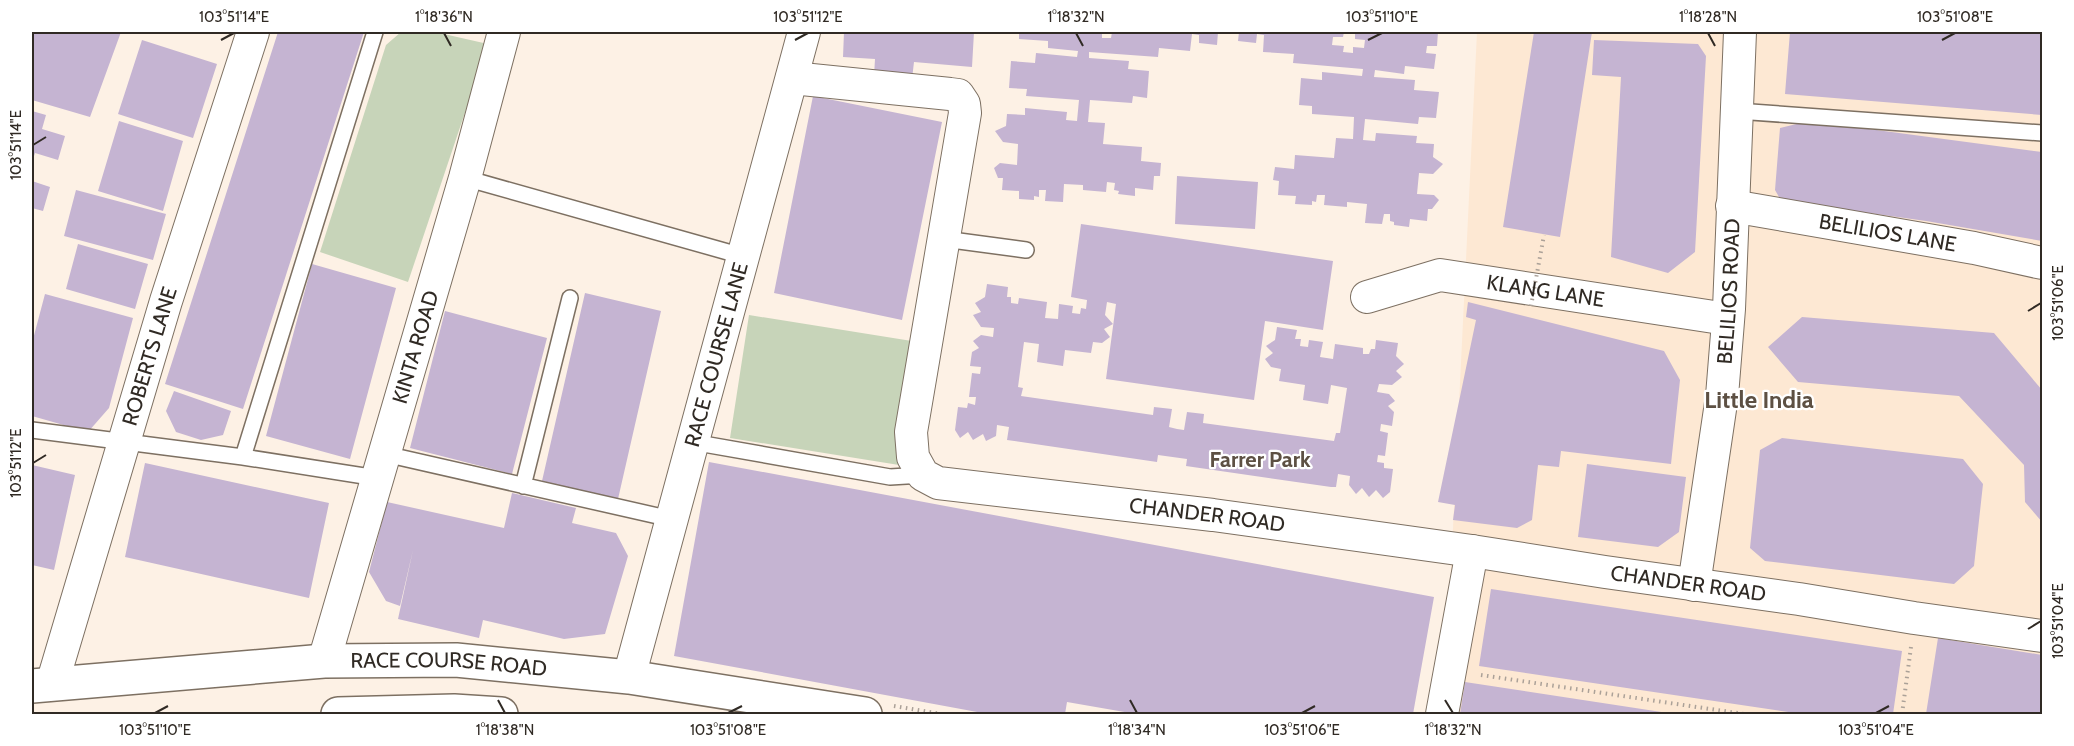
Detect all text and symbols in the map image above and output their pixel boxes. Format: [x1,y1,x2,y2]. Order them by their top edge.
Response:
text: 103°51'14"E [199,8,269,26]
text: 1°18'36"N [415,8,473,26]
text: 103°51'12"E [773,8,843,26]
text: 1°18'32"N [1047,8,1105,26]
text: 103°51'10"E [1346,8,1418,26]
text: 1°18'28"N [1679,8,1737,26]
text: 103°51'08"E [1917,8,1993,26]
text: 103°51'14"E [7,110,25,180]
street label: BELILIOS LANE [1817,208,1958,257]
street label: BELILIOS ROAD [1712,218,1745,365]
street label: RACE COURSE LANE [679,260,753,449]
text: 103°51'06"E [2049,265,2067,341]
street label: KLANG LANE [1485,269,1606,312]
street label: ROBERTS LANE [117,284,182,428]
street label: KINTA ROAD [387,287,443,406]
district label: Little India [1704,385,1814,414]
text: 103°51'12"E [7,428,25,498]
district label: Farrer Park [1209,446,1311,473]
street label: CHANDER ROAD [1128,492,1287,537]
street label: CHANDER ROAD [1609,560,1768,606]
text: 103°51'04"E [2049,583,2067,659]
street label: RACE COURSE ROAD [350,647,548,681]
text: 103°51'10"E [119,721,191,739]
text: 1°18'38"N [476,721,534,739]
text: 103°51'08"E [690,721,766,739]
text: 1°18'34"N [1108,721,1166,739]
text: 103°51'06"E [1264,721,1340,739]
text: 1°18'32"N [1424,721,1482,739]
text: 103°51'04"E [1838,721,1914,739]

